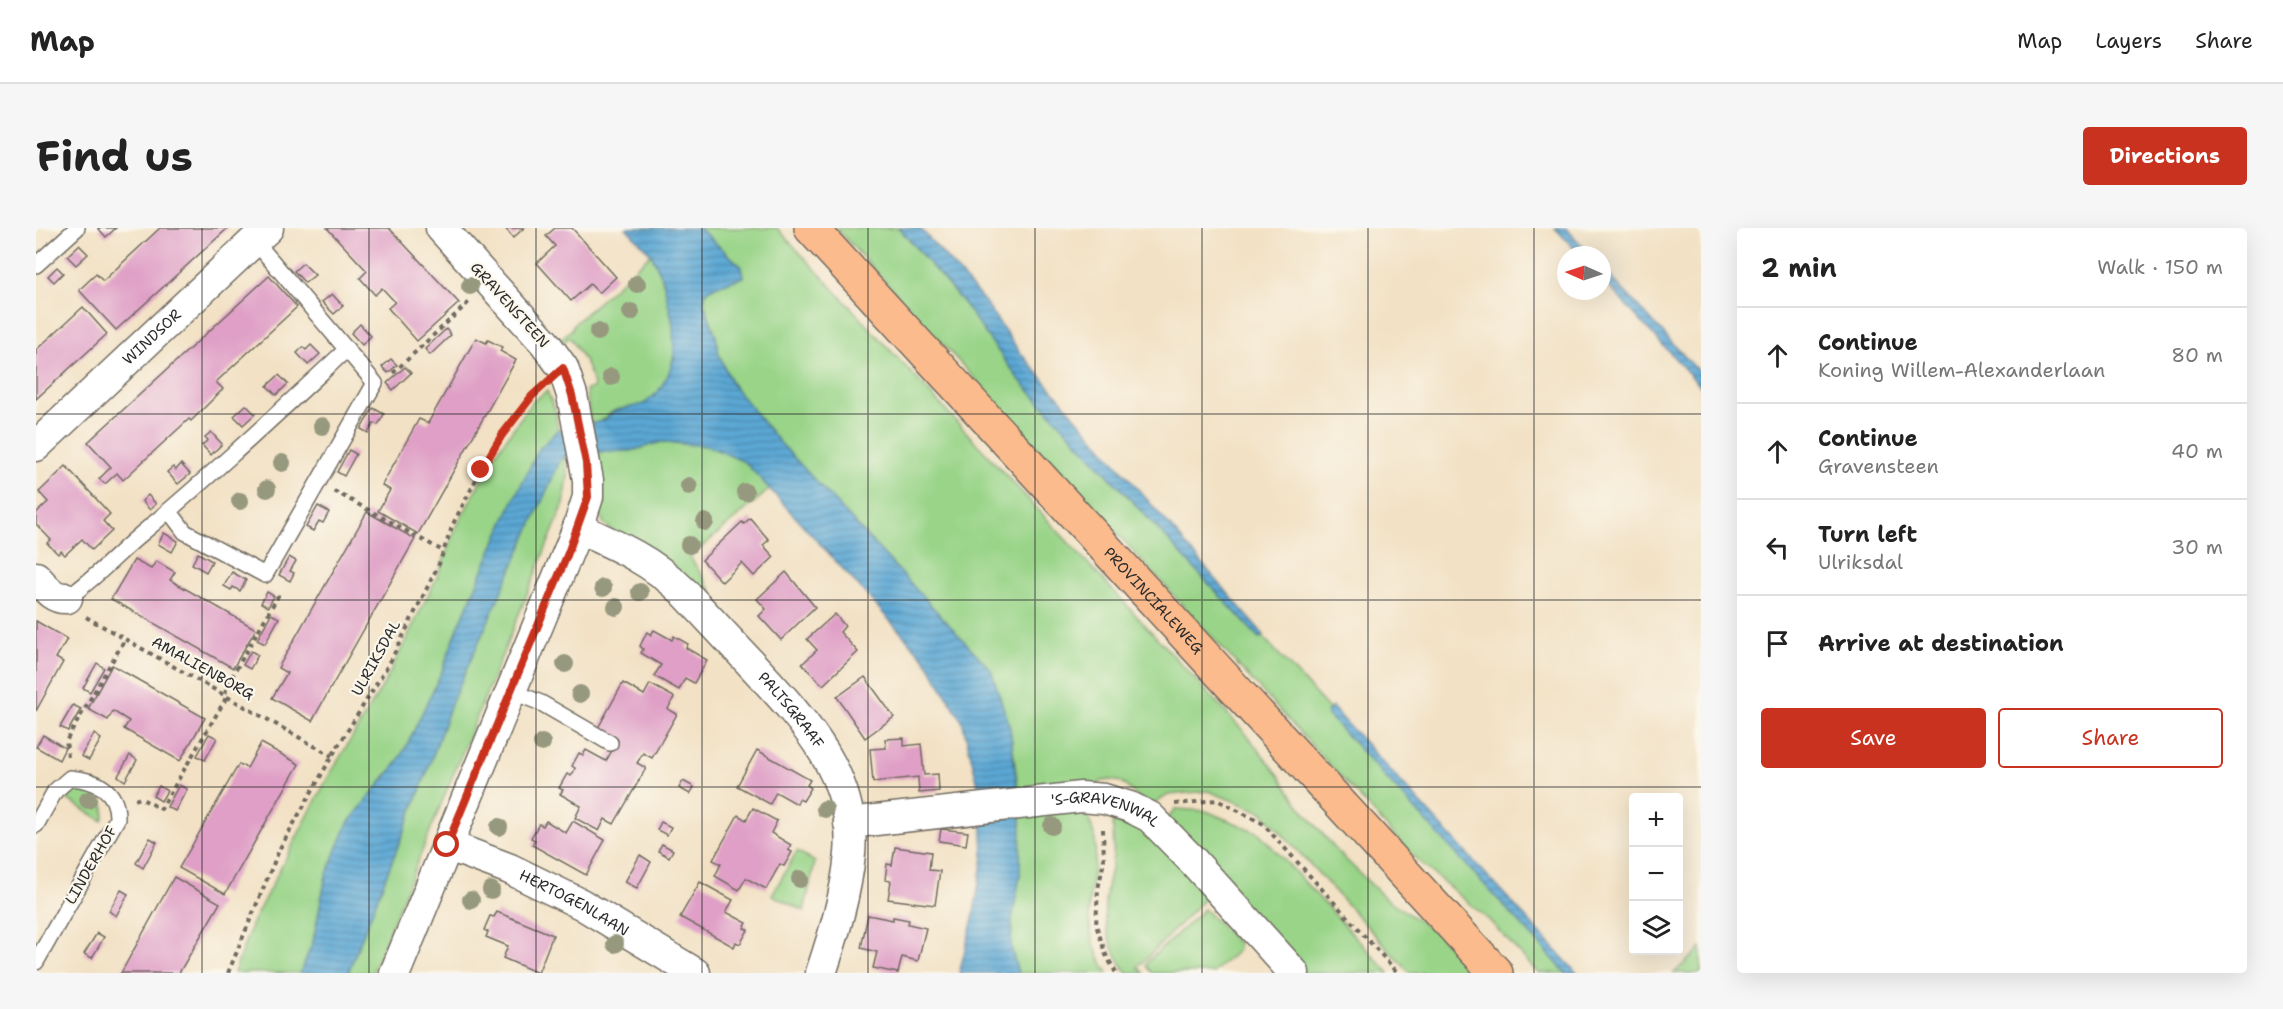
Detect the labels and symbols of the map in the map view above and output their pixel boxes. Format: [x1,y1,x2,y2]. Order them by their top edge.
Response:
north arrow [1557,246,1611,300]
street label: GRAVENSTEEN [466,258,554,352]
street label: WINDSOR [118,305,185,369]
route end [467,456,493,482]
street label: PROVINCIALEWEG [1099,543,1208,658]
street label: ULRIKSDAL [347,616,405,700]
street label: AMALIENBORG [148,632,258,704]
street label: PALTSGRAAF [754,668,829,752]
street label: 'S-GRAVENWAL [1050,787,1165,832]
street label: LINDERHOF [60,822,122,908]
route start [433,831,459,857]
street label: HERTOGENLAAN [516,865,633,941]

